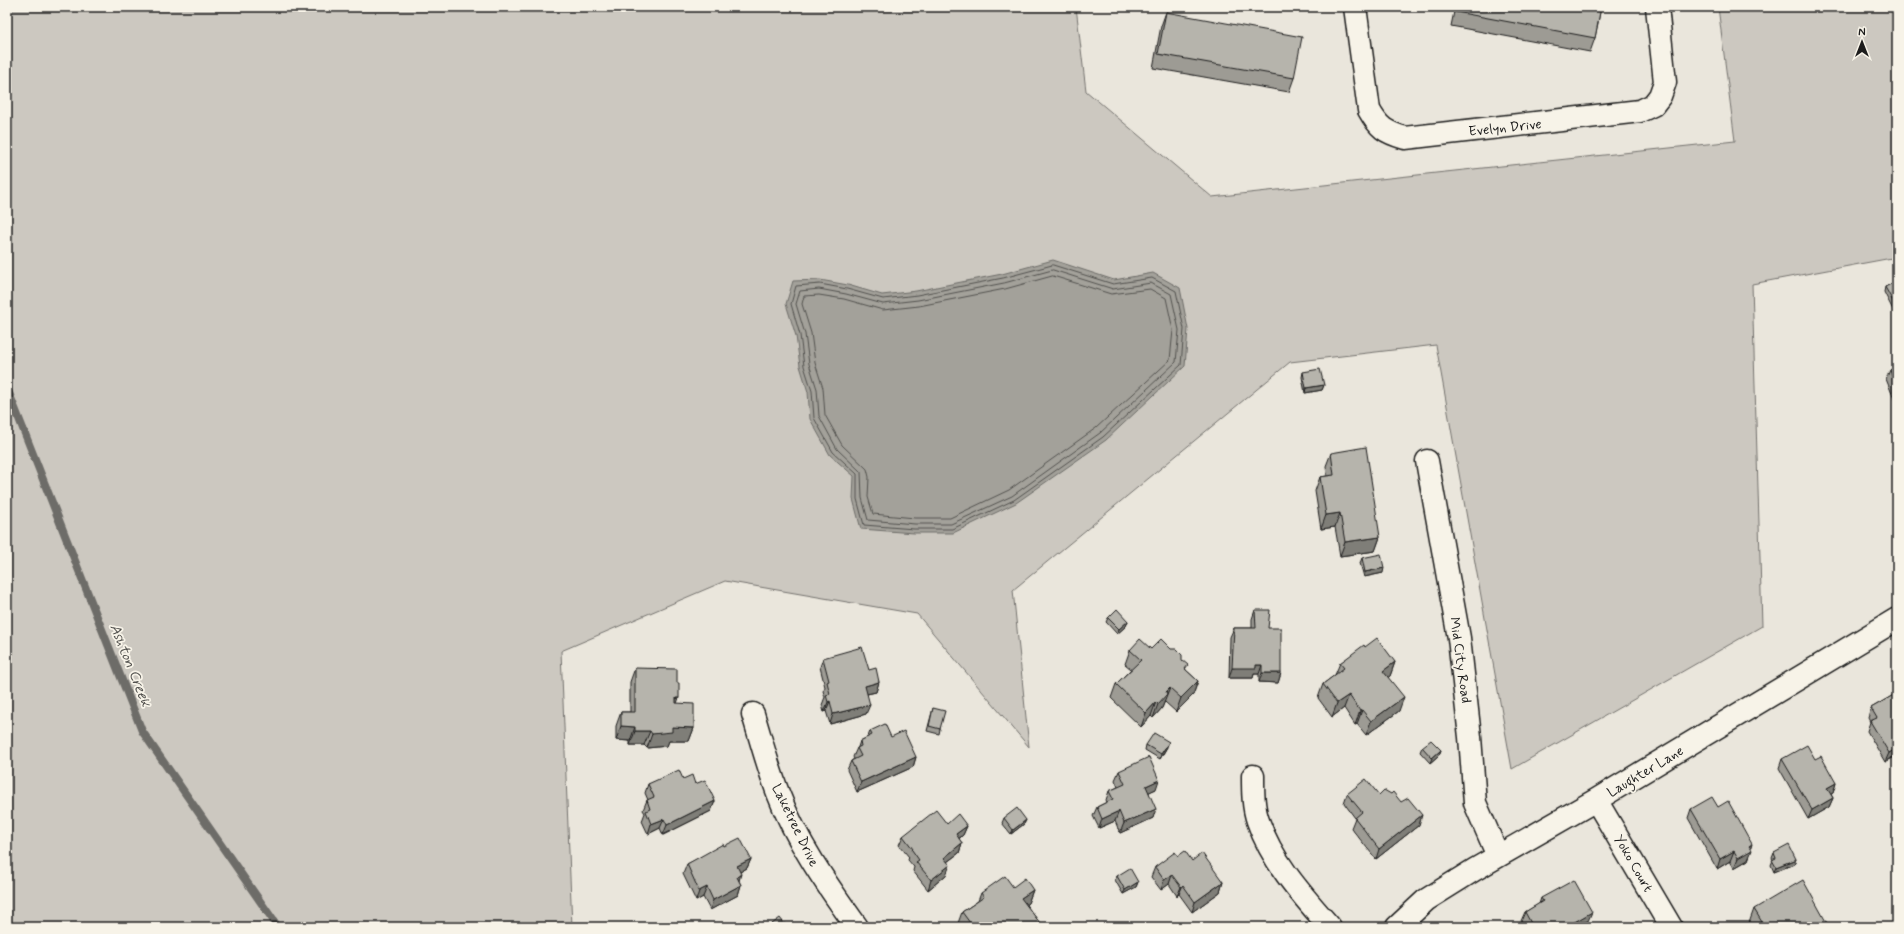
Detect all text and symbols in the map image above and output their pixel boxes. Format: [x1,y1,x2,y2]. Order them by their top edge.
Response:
north arrow [1842,22,1882,62]
text: N [1858,26,1866,40]
street label: Evelyn Drive [1468,115,1543,141]
street label: Mid City Road [1445,616,1475,704]
water label: Ashton Creek [104,621,156,710]
street label: Laughter Lane [1604,742,1688,803]
street label: Laketree Drive [767,781,823,870]
street label: Yoko Court [1609,832,1657,895]

